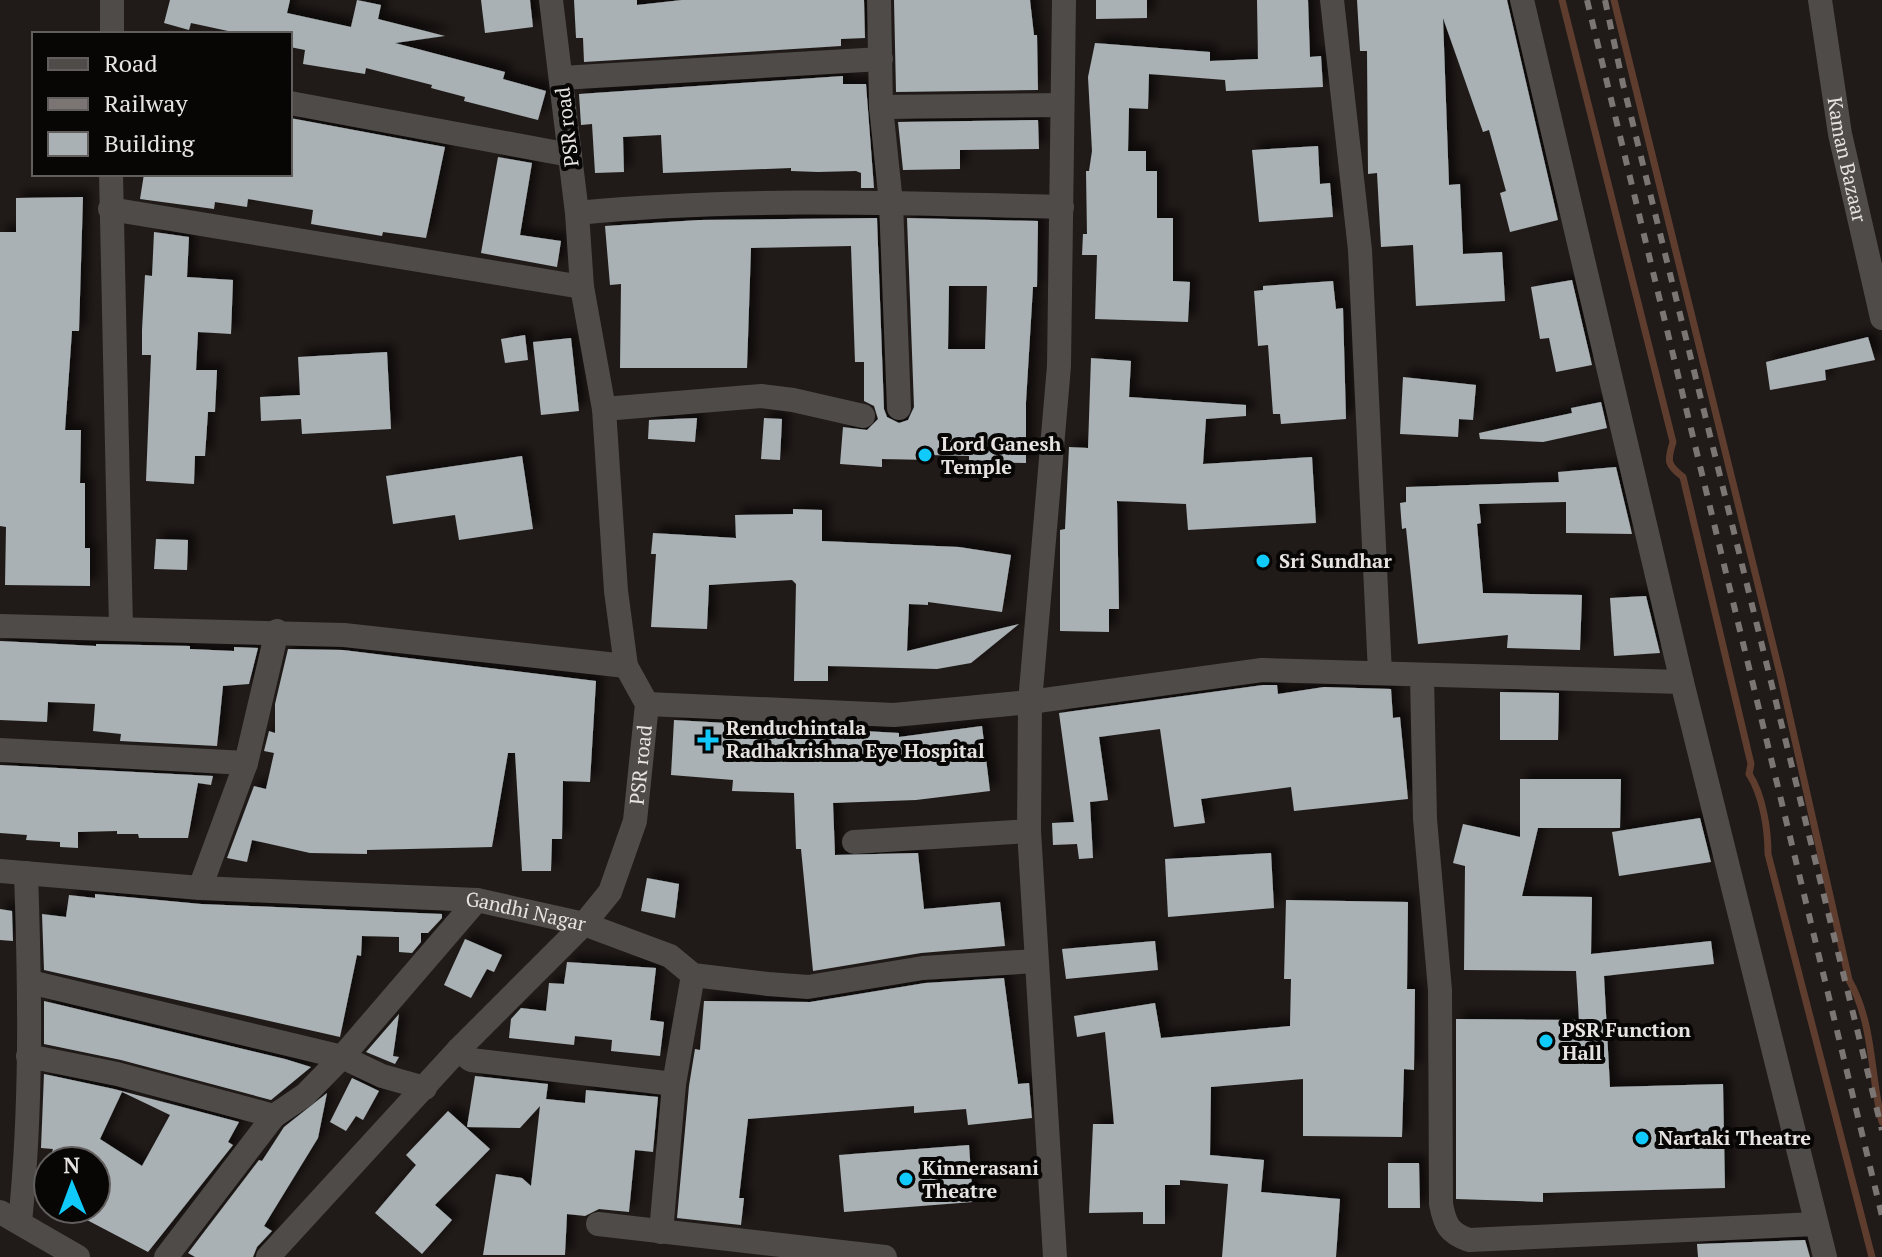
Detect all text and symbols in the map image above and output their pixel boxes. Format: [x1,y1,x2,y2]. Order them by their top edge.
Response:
legend [32,32,292,176]
text: Road [104,47,158,79]
street label: PSR road [548,86,585,169]
text: Railway [104,87,188,119]
street label: Kaman Bazaar [1822,95,1874,225]
text: Building [104,127,195,159]
place label: Lord Ganesh Temple [941,430,1062,480]
marker: Lord Ganesh Temple [916,446,934,464]
place label: Sri Sundhar [1279,547,1392,574]
marker: Sri Sundhar [1254,552,1272,570]
place label: Renduchintala Radhakrishna Eye Hospital [726,714,985,764]
street label: PSR road [623,724,658,806]
marker: Renduchintala Radhakrishna Eye Hospital [697,729,719,751]
street label: Gandhi Nagar [465,886,589,937]
place label: PSR Function Hall [1562,1016,1691,1066]
marker: PSR Function Hall [1537,1032,1555,1050]
place label: Nartaki Theatre [1658,1124,1811,1151]
marker: Nartaki Theatre [1633,1129,1651,1147]
north arrow [32,1145,112,1225]
text: N [63,1150,81,1179]
place label: Kinnerasani Theatre [922,1154,1039,1204]
marker: Kinnerasani Theatre [897,1170,915,1188]

